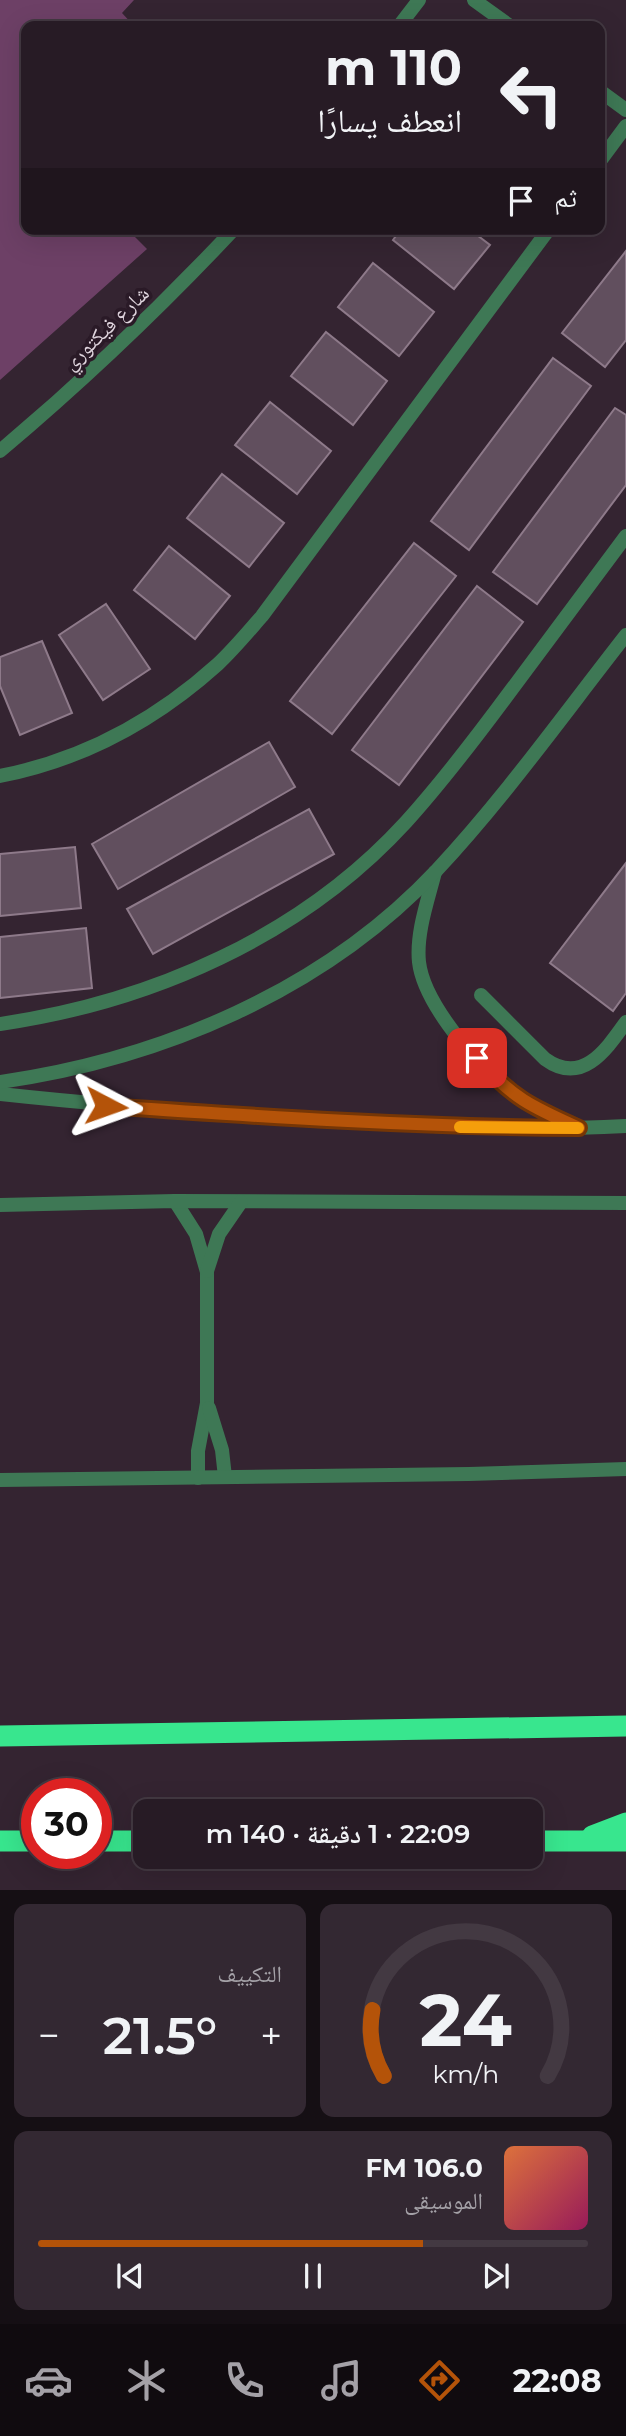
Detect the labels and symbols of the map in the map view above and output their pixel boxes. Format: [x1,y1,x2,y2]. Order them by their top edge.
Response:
street label: شارع فيكتوري [57,280,157,378]
pin [447,1028,507,1088]
position arrow [69,1069,143,1143]
speed limit sign: 30 [21,1778,112,1869]

